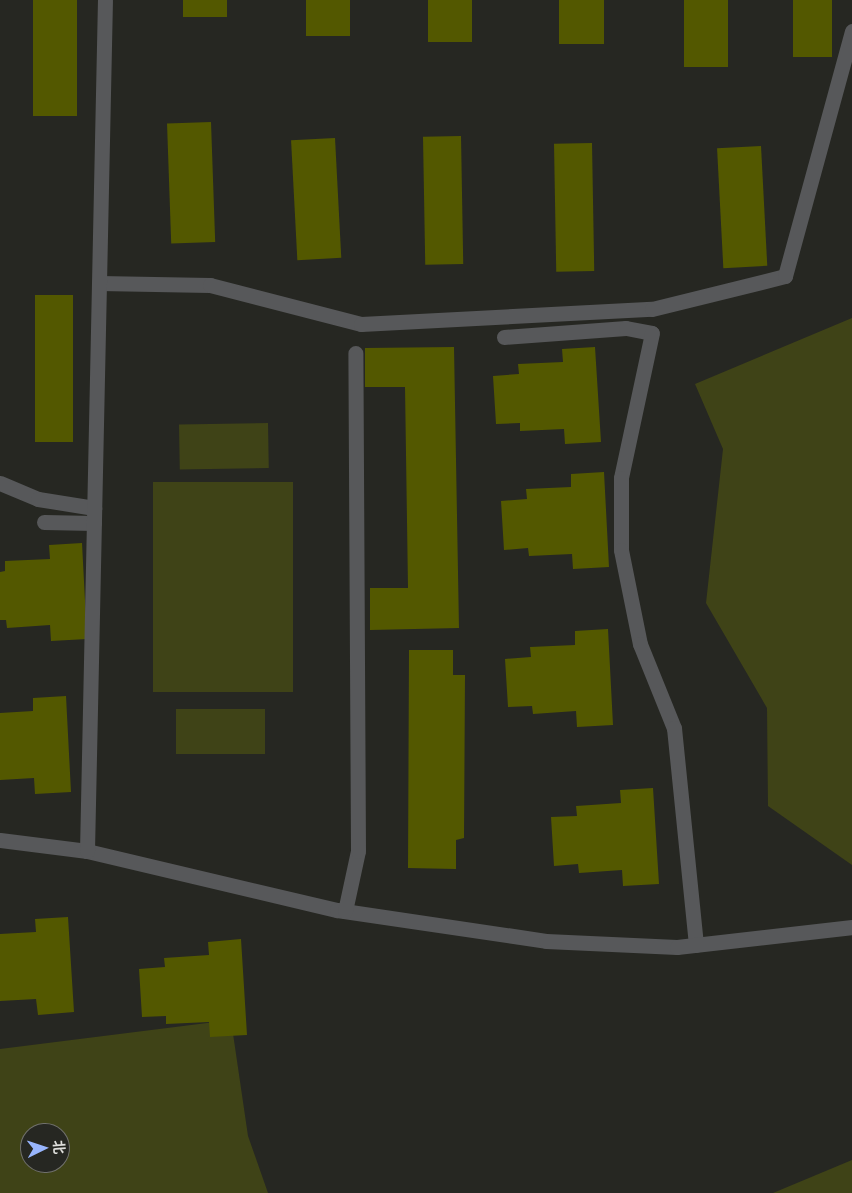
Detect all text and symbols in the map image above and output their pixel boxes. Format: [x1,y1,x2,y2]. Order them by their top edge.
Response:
north arrow [20,1123,70,1173]
text: 北 [49,1139,69,1155]

